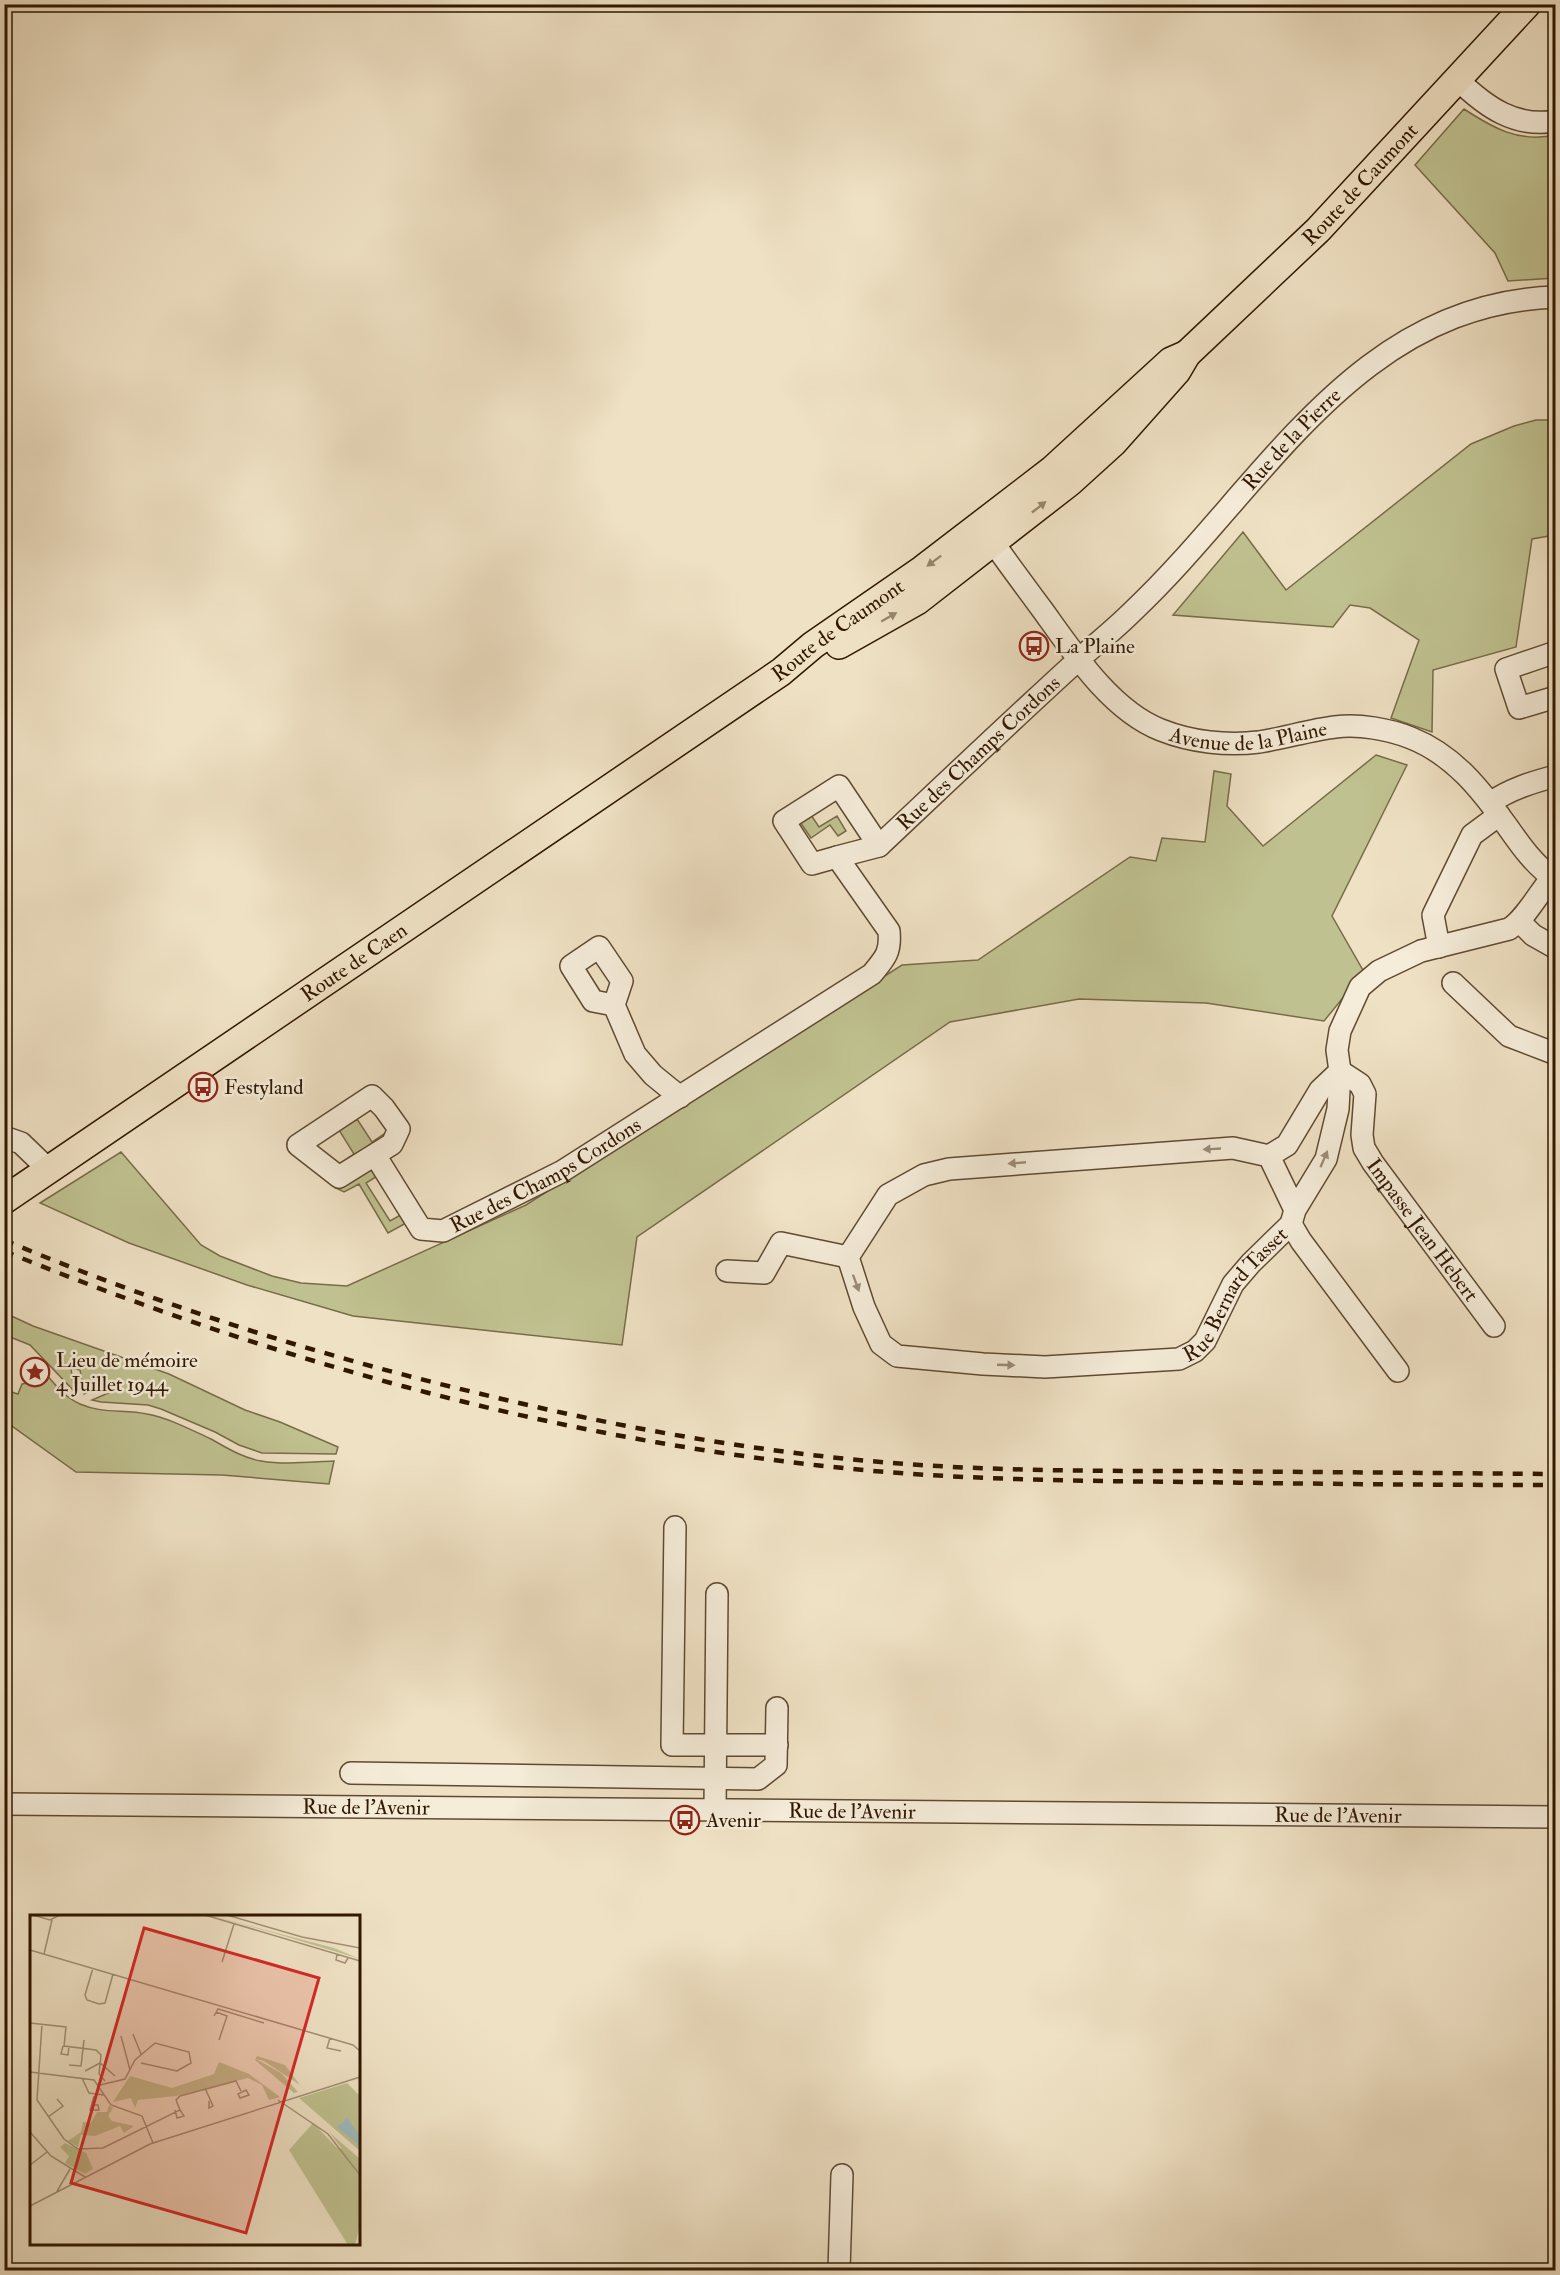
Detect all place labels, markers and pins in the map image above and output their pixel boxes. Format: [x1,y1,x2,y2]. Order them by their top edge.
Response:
bus stop icon: La Plaine [1018,630,1050,662]
place label: La Plaine [1055,633,1135,660]
bus stop icon: Festyland [187,1071,219,1103]
place label: Festyland [224,1074,304,1101]
place label: Lieu de mémoire 4 Juillet 1944 [56,1347,198,1398]
place icon: Lieu de mémoire 4 Juillet 1944 [19,1356,51,1388]
bus stop icon: Avenir [669,1804,701,1836]
place label: Avenir [705,1807,761,1834]

